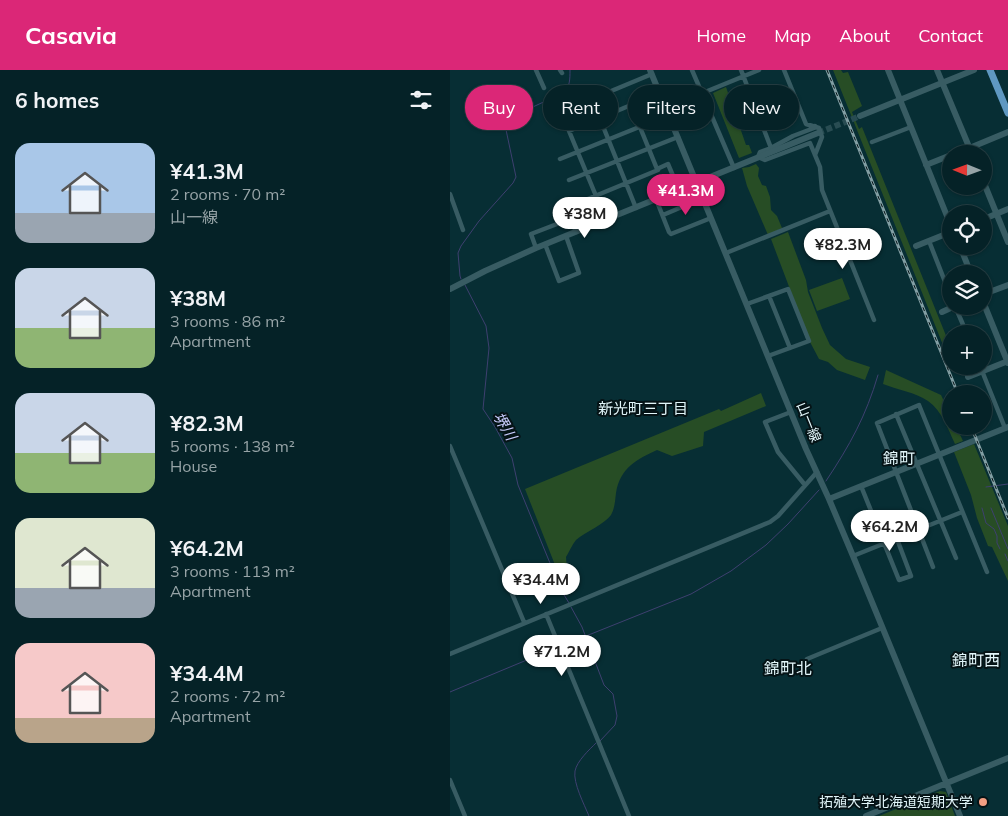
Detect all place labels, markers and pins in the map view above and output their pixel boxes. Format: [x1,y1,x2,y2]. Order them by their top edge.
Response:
pin: ¥41.3M [645,174,727,216]
pin: ¥38M [555,196,615,239]
pin: ¥82.3M [802,228,884,270]
pin: ¥64.2M [849,510,931,552]
pin: ¥34.4M [500,562,582,605]
pin: ¥71.2M [521,634,603,677]
place label: 拓殖大学北海道短期大学 [819,793,973,811]
marker: 拓殖大学北海道短期大学 [977,796,989,808]

